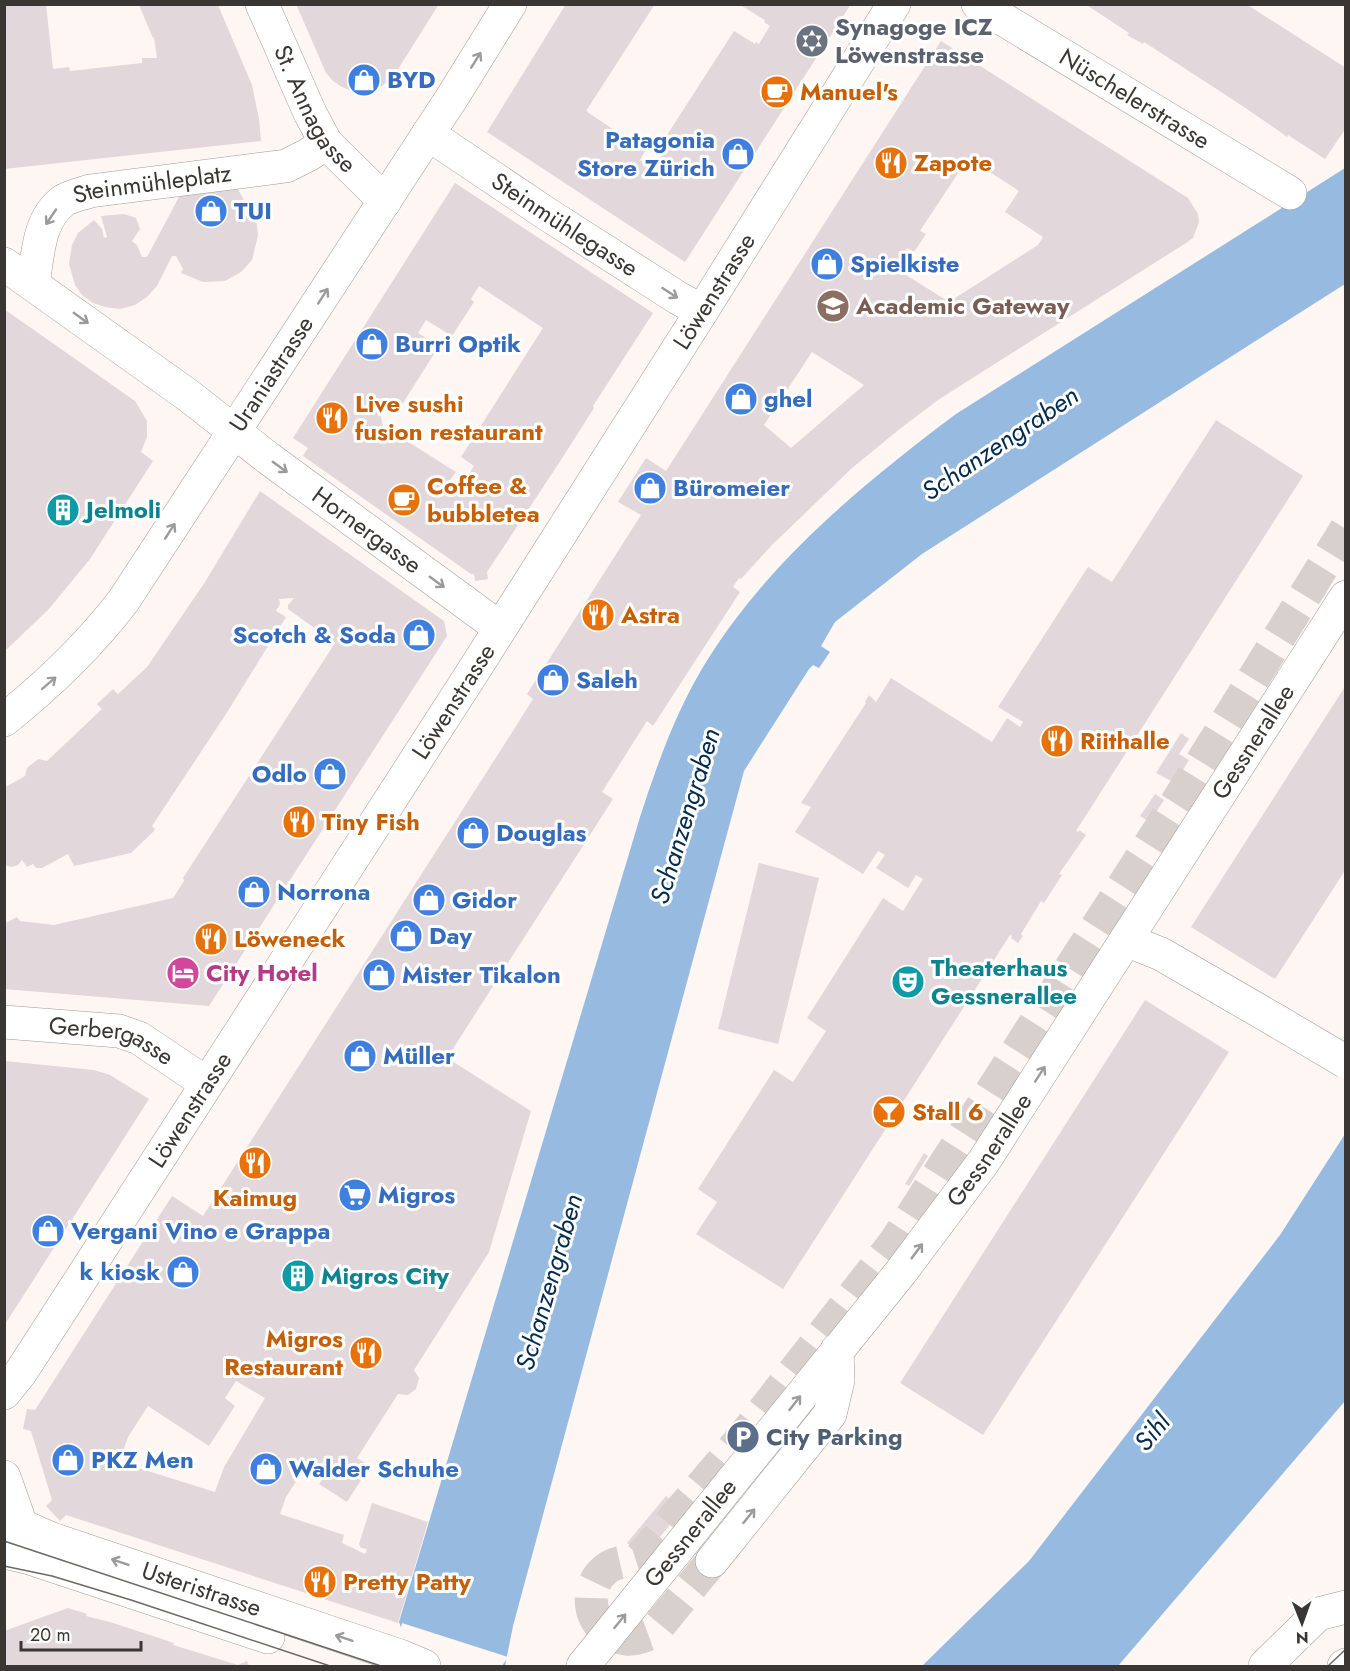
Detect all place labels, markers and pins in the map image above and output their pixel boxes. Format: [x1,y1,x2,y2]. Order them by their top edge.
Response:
place label: Synagoge ICZ Löwenstrasse [835,9,993,72]
synagogue icon: Synagoge ICZ Löwenstrasse [794,23,830,59]
shop icon: BYD [346,62,382,98]
place label: BYD [387,62,436,97]
cafe icon: Manuel's [759,74,795,110]
place label: Manuel's [800,74,898,109]
place label: Patagonia Store Zürich [577,122,715,185]
shop icon: Patagonia Store Zürich [720,136,756,172]
restaurant icon: Zapote [873,145,909,181]
place label: Zapote [914,145,992,180]
shop icon: TUI [193,193,229,229]
place label: TUI [234,193,272,228]
shop icon: Spielkiste [809,246,845,282]
place label: Spielkiste [850,246,959,281]
school or university icon: Academic Gateway [815,288,851,324]
place label: Academic Gateway [855,288,1070,323]
shop icon: Burri Optik [354,326,390,362]
place label: Burri Optik [395,326,521,361]
shop icon: ghel [723,381,759,417]
place label: ghel [764,381,813,416]
place label: Live sushi fusion restaurant [355,386,543,449]
restaurant icon: Live sushi fusion restaurant [314,400,350,436]
place label: Coffee & bubbletea [427,468,540,531]
shop icon: Büromeier [632,470,668,506]
place label: Büromeier [673,470,790,505]
cafe icon: Coffee & bubbletea [386,482,422,518]
building icon: Jelmoli [45,492,81,528]
place label: Jelmoli [82,492,161,527]
restaurant icon: Astra [580,597,616,633]
place label: Astra [620,597,680,632]
place label: Scotch & Soda [232,617,396,652]
shop icon: Scotch & Soda [401,617,437,653]
shop icon: Saleh [535,662,571,698]
place label: Saleh [576,662,638,697]
restaurant icon: Riithalle [1039,723,1075,759]
place label: Riithalle [1080,723,1170,758]
place label: Odlo [252,756,307,791]
shop icon: Odlo [312,756,348,792]
restaurant icon: Tiny Fish [281,804,317,840]
place label: Tiny Fish [322,804,420,839]
shop icon: Douglas [455,815,491,851]
place label: Douglas [496,815,587,850]
shop icon: Norrona [236,874,272,910]
place label: Norrona [277,874,370,909]
shop icon: Gidor [411,882,447,918]
place label: Gidor [452,882,517,917]
shop icon: Day [388,918,424,954]
place label: Day [429,918,472,953]
restaurant icon: Löweneck [193,921,229,957]
place label: Löweneck [234,921,346,956]
place label: Theaterhaus Gessnerallee [931,950,1077,1013]
hotel icon: City Hotel [165,955,201,991]
place label: City Hotel [206,955,318,990]
shop icon: Mister Tikalon [361,957,397,993]
place label: Mister Tikalon [402,957,561,992]
theatre icon: Theaterhaus Gessnerallee [890,964,926,1000]
shop icon: Müller [342,1038,378,1074]
place label: Müller [383,1038,455,1073]
bar icon: Stall 6 [871,1094,907,1130]
place label: Stall 6 [912,1094,984,1129]
restaurant icon: Kaimug [237,1145,273,1181]
supermarket icon: Migros [337,1177,373,1213]
place label: Migros [378,1177,455,1212]
place label: Kaimug [213,1180,297,1215]
shop icon: Vergani Vino e Grappa [30,1213,66,1249]
place label: Vergani Vino e Grappa [70,1213,330,1248]
place label: k kiosk [80,1254,160,1289]
shop icon: k kiosk [165,1254,201,1290]
building icon: Migros City [280,1258,316,1294]
place label: Migros City [321,1258,450,1293]
place label: Migros Restaurant [224,1321,343,1384]
restaurant icon: Migros Restaurant [348,1335,384,1371]
parking icon: City Parking [725,1419,761,1455]
place label: City Parking [766,1419,903,1454]
shop icon: PKZ Men [50,1442,86,1478]
place label: PKZ Men [91,1442,194,1477]
shop icon: Walder Schuhe [248,1451,284,1487]
place label: Walder Schuhe [289,1451,459,1486]
restaurant icon: Pretty Patty [302,1564,338,1600]
place label: Pretty Patty [343,1564,471,1599]

